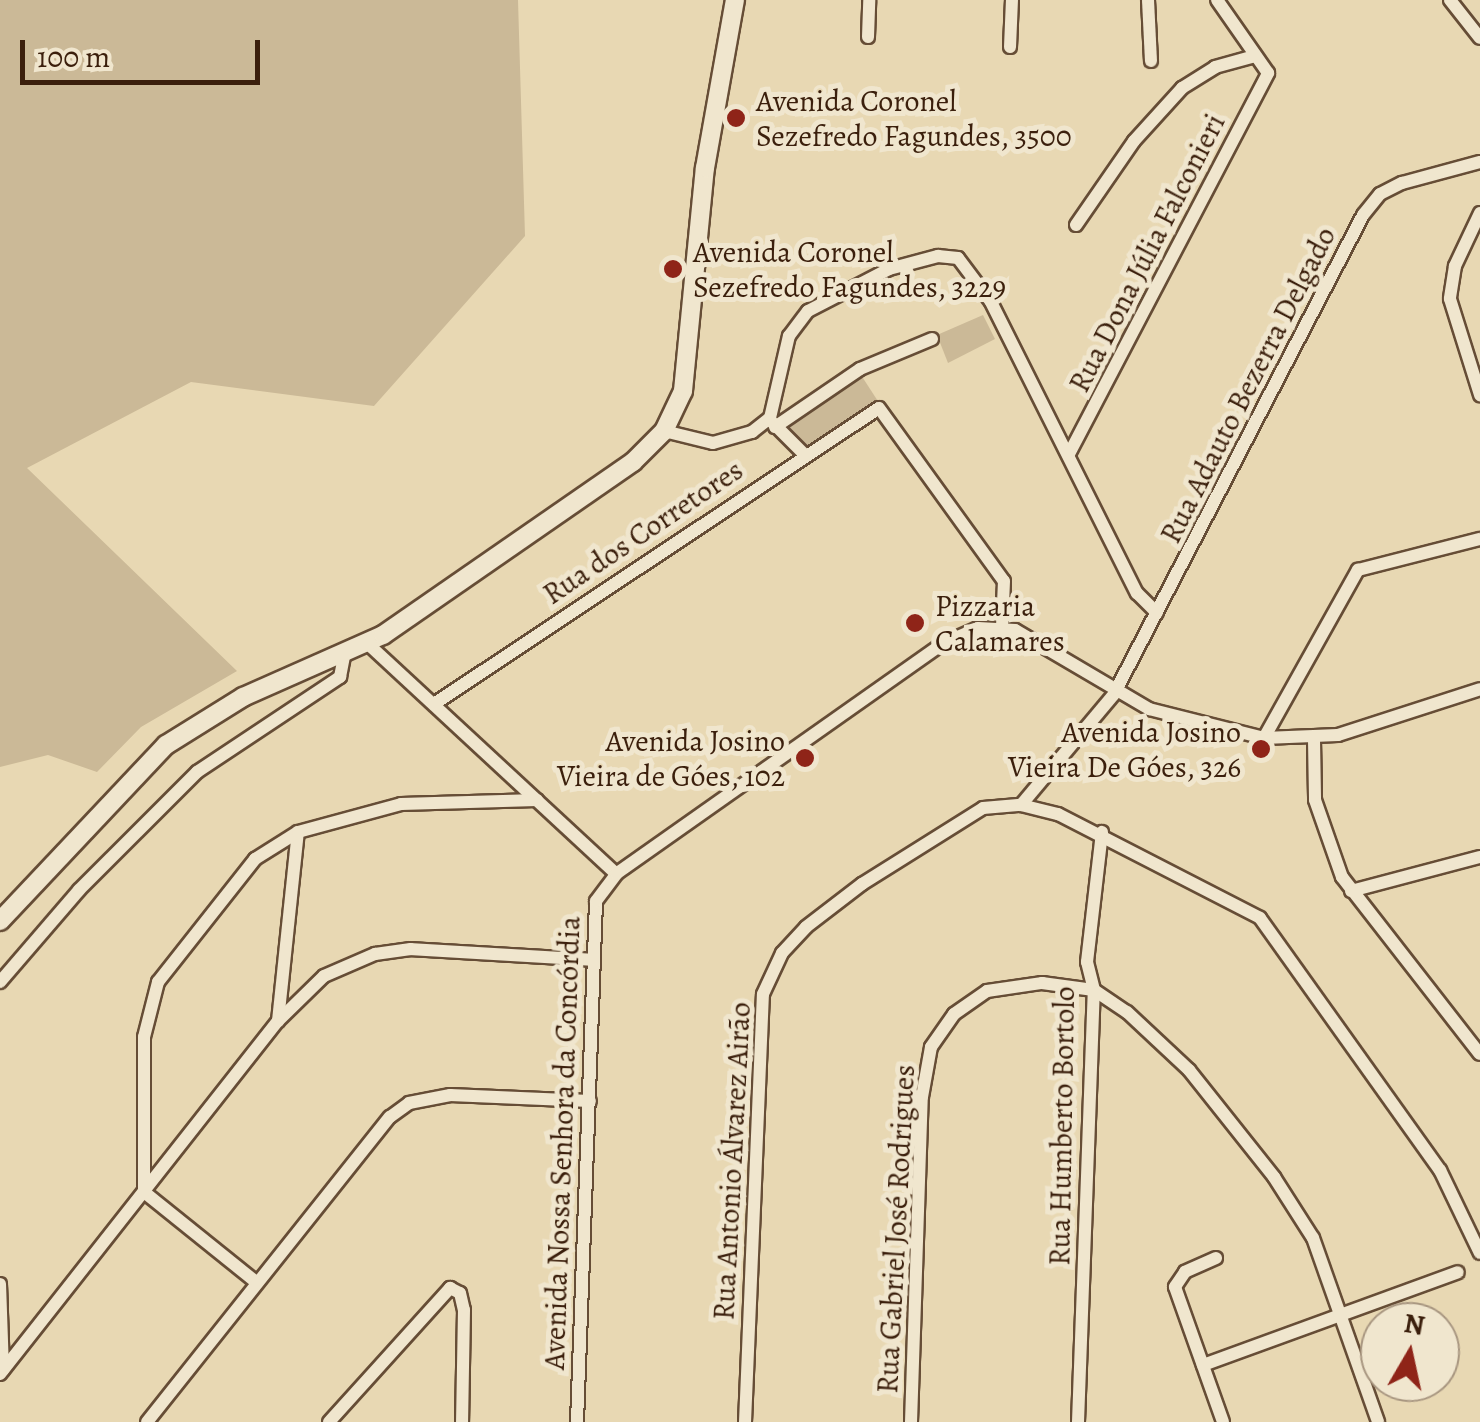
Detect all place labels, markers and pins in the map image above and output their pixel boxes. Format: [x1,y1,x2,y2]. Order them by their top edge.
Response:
place label: Avenida Coronel Sezefredo Fagundes, 3500 [756,83,1072,154]
marker: Avenida Coronel Sezefredo Fagundes, 3500 [725,107,747,129]
place label: Avenida Coronel Sezefredo Fagundes, 3229 [693,234,1007,304]
marker: Avenida Coronel Sezefredo Fagundes, 3229 [662,258,684,280]
place label: Pizzaria Calamares [935,588,1065,658]
marker: Pizzaria Calamares [904,612,926,634]
place label: Avenida Josino Vieira De Góes, 326 [1007,714,1241,784]
place label: Avenida Josino Vieira de Góes, 102 [556,723,785,794]
marker: Avenida Josino Vieira De Góes, 326 [1250,738,1272,760]
marker: Avenida Josino Vieira de Góes, 102 [794,747,816,769]

